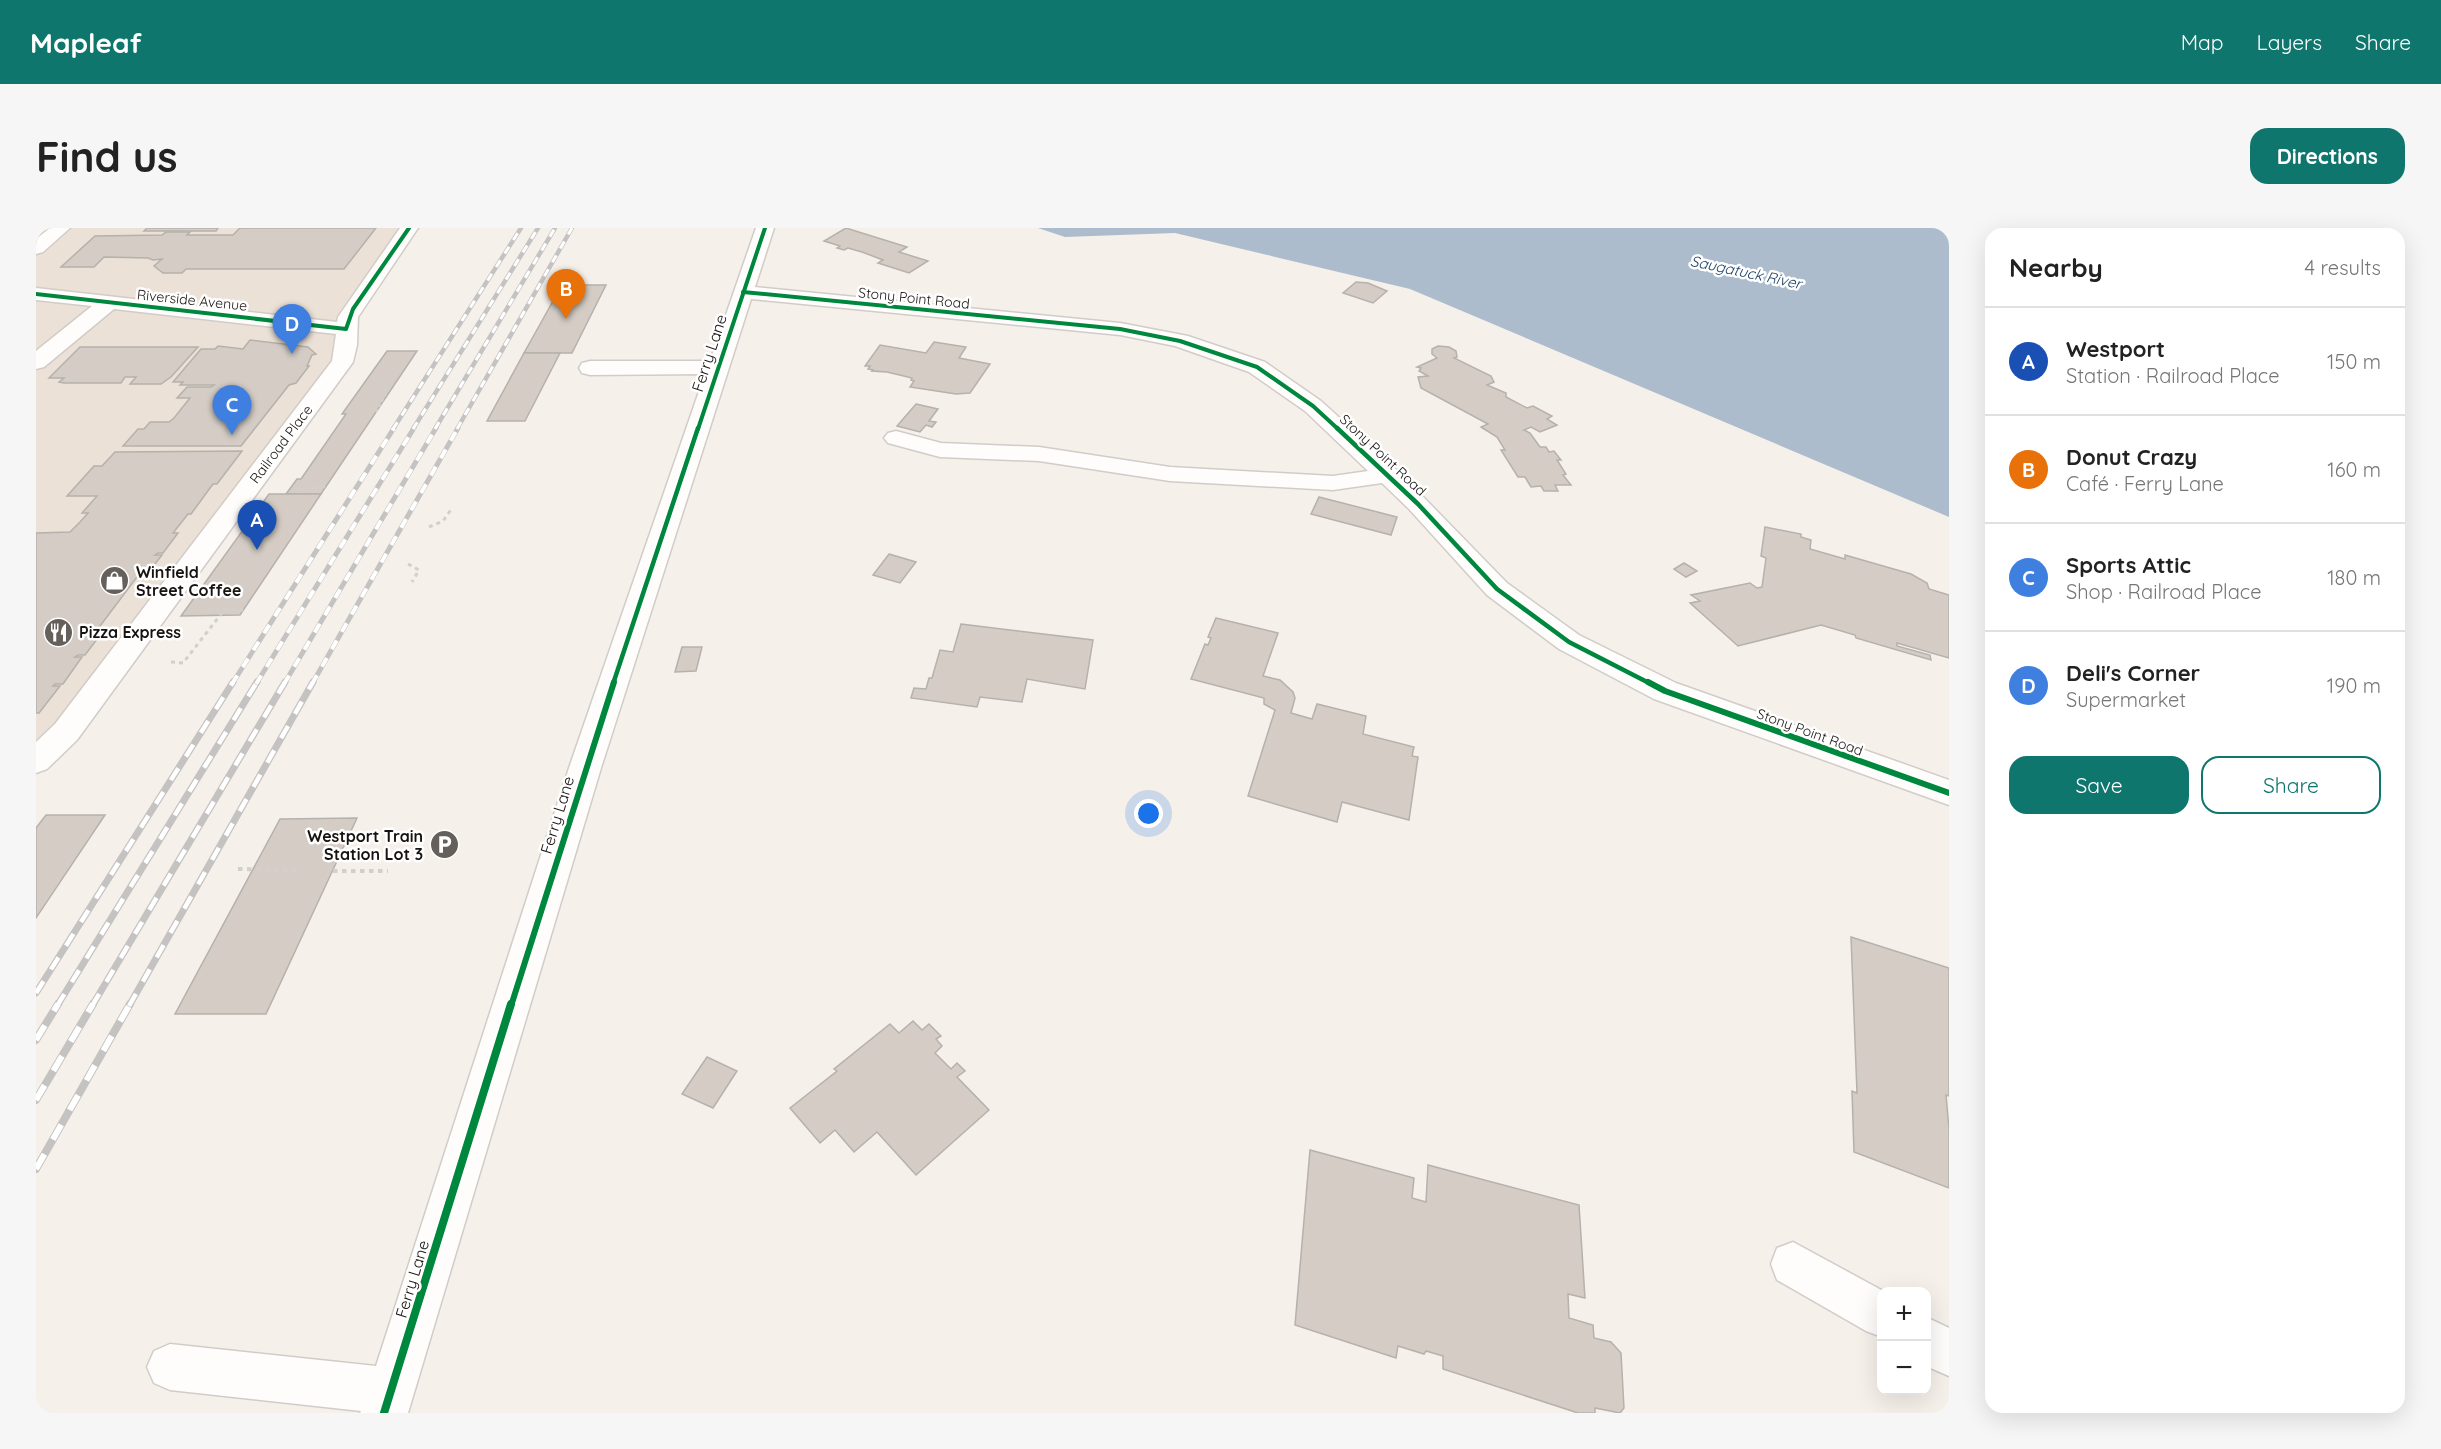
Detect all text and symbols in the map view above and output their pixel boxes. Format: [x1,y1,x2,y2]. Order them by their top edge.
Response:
text: Mapleaf [30,25,142,60]
text: Map [2181,29,2224,55]
text: Layers [2257,29,2322,55]
text: Share [2355,29,2411,55]
button: Directions [2250,128,2405,184]
text: Find us [36,130,178,183]
water label: Saugatuck River [1689,251,1805,294]
text: Nearby [2009,251,2103,284]
text: 4 results [2305,255,2381,280]
pin: B [546,270,586,319]
street label: Stony Point Road [857,283,971,313]
street label: Riverside Avenue [136,285,248,315]
pin: D [272,304,312,354]
street label: Ferry Lane [687,312,731,394]
text: Westport [2066,335,2165,363]
text: A [2022,349,2035,374]
text: 150 m [2327,349,2381,374]
text: Station · Railroad Place [2066,363,2279,388]
pin: C [212,386,252,435]
street label: Railroad Place [246,401,316,487]
street label: Stony Point Road [1336,410,1430,500]
text: Donut Crazy [2066,443,2197,471]
text: B [2022,457,2035,482]
text: 160 m [2327,457,2381,482]
text: Café · Ferry Lane [2066,471,2224,496]
pin: A [238,500,276,550]
text: Sports Attic [2066,551,2191,579]
place label: Winfield Street Coffee [136,562,241,600]
shop icon: Winfield Street Coffee [99,565,131,597]
text: C [2022,565,2035,590]
text: 180 m [2327,565,2381,590]
text: Shop · Railroad Place [2066,579,2261,604]
restaurant icon: Pizza Express [42,616,74,648]
place label: Pizza Express [79,622,181,642]
text: Deli's Corner [2066,659,2200,687]
text: D [2021,673,2036,698]
text: 190 m [2327,673,2381,698]
text: Supermarket [2066,687,2186,712]
street label: Stony Point Road [1754,704,1866,760]
button: Save [2009,756,2189,814]
button: Share [2201,756,2381,814]
street label: Ferry Lane [536,774,578,856]
your location [1134,799,1163,828]
place label: Westport Train Station Lot 3 [307,826,423,864]
parking icon: Westport Train Station Lot 3 [428,829,460,861]
street label: Ferry Lane [391,1238,433,1320]
map controls [1877,1287,1931,1395]
button: + [1877,1287,1931,1341]
button: − [1877,1341,1931,1395]

